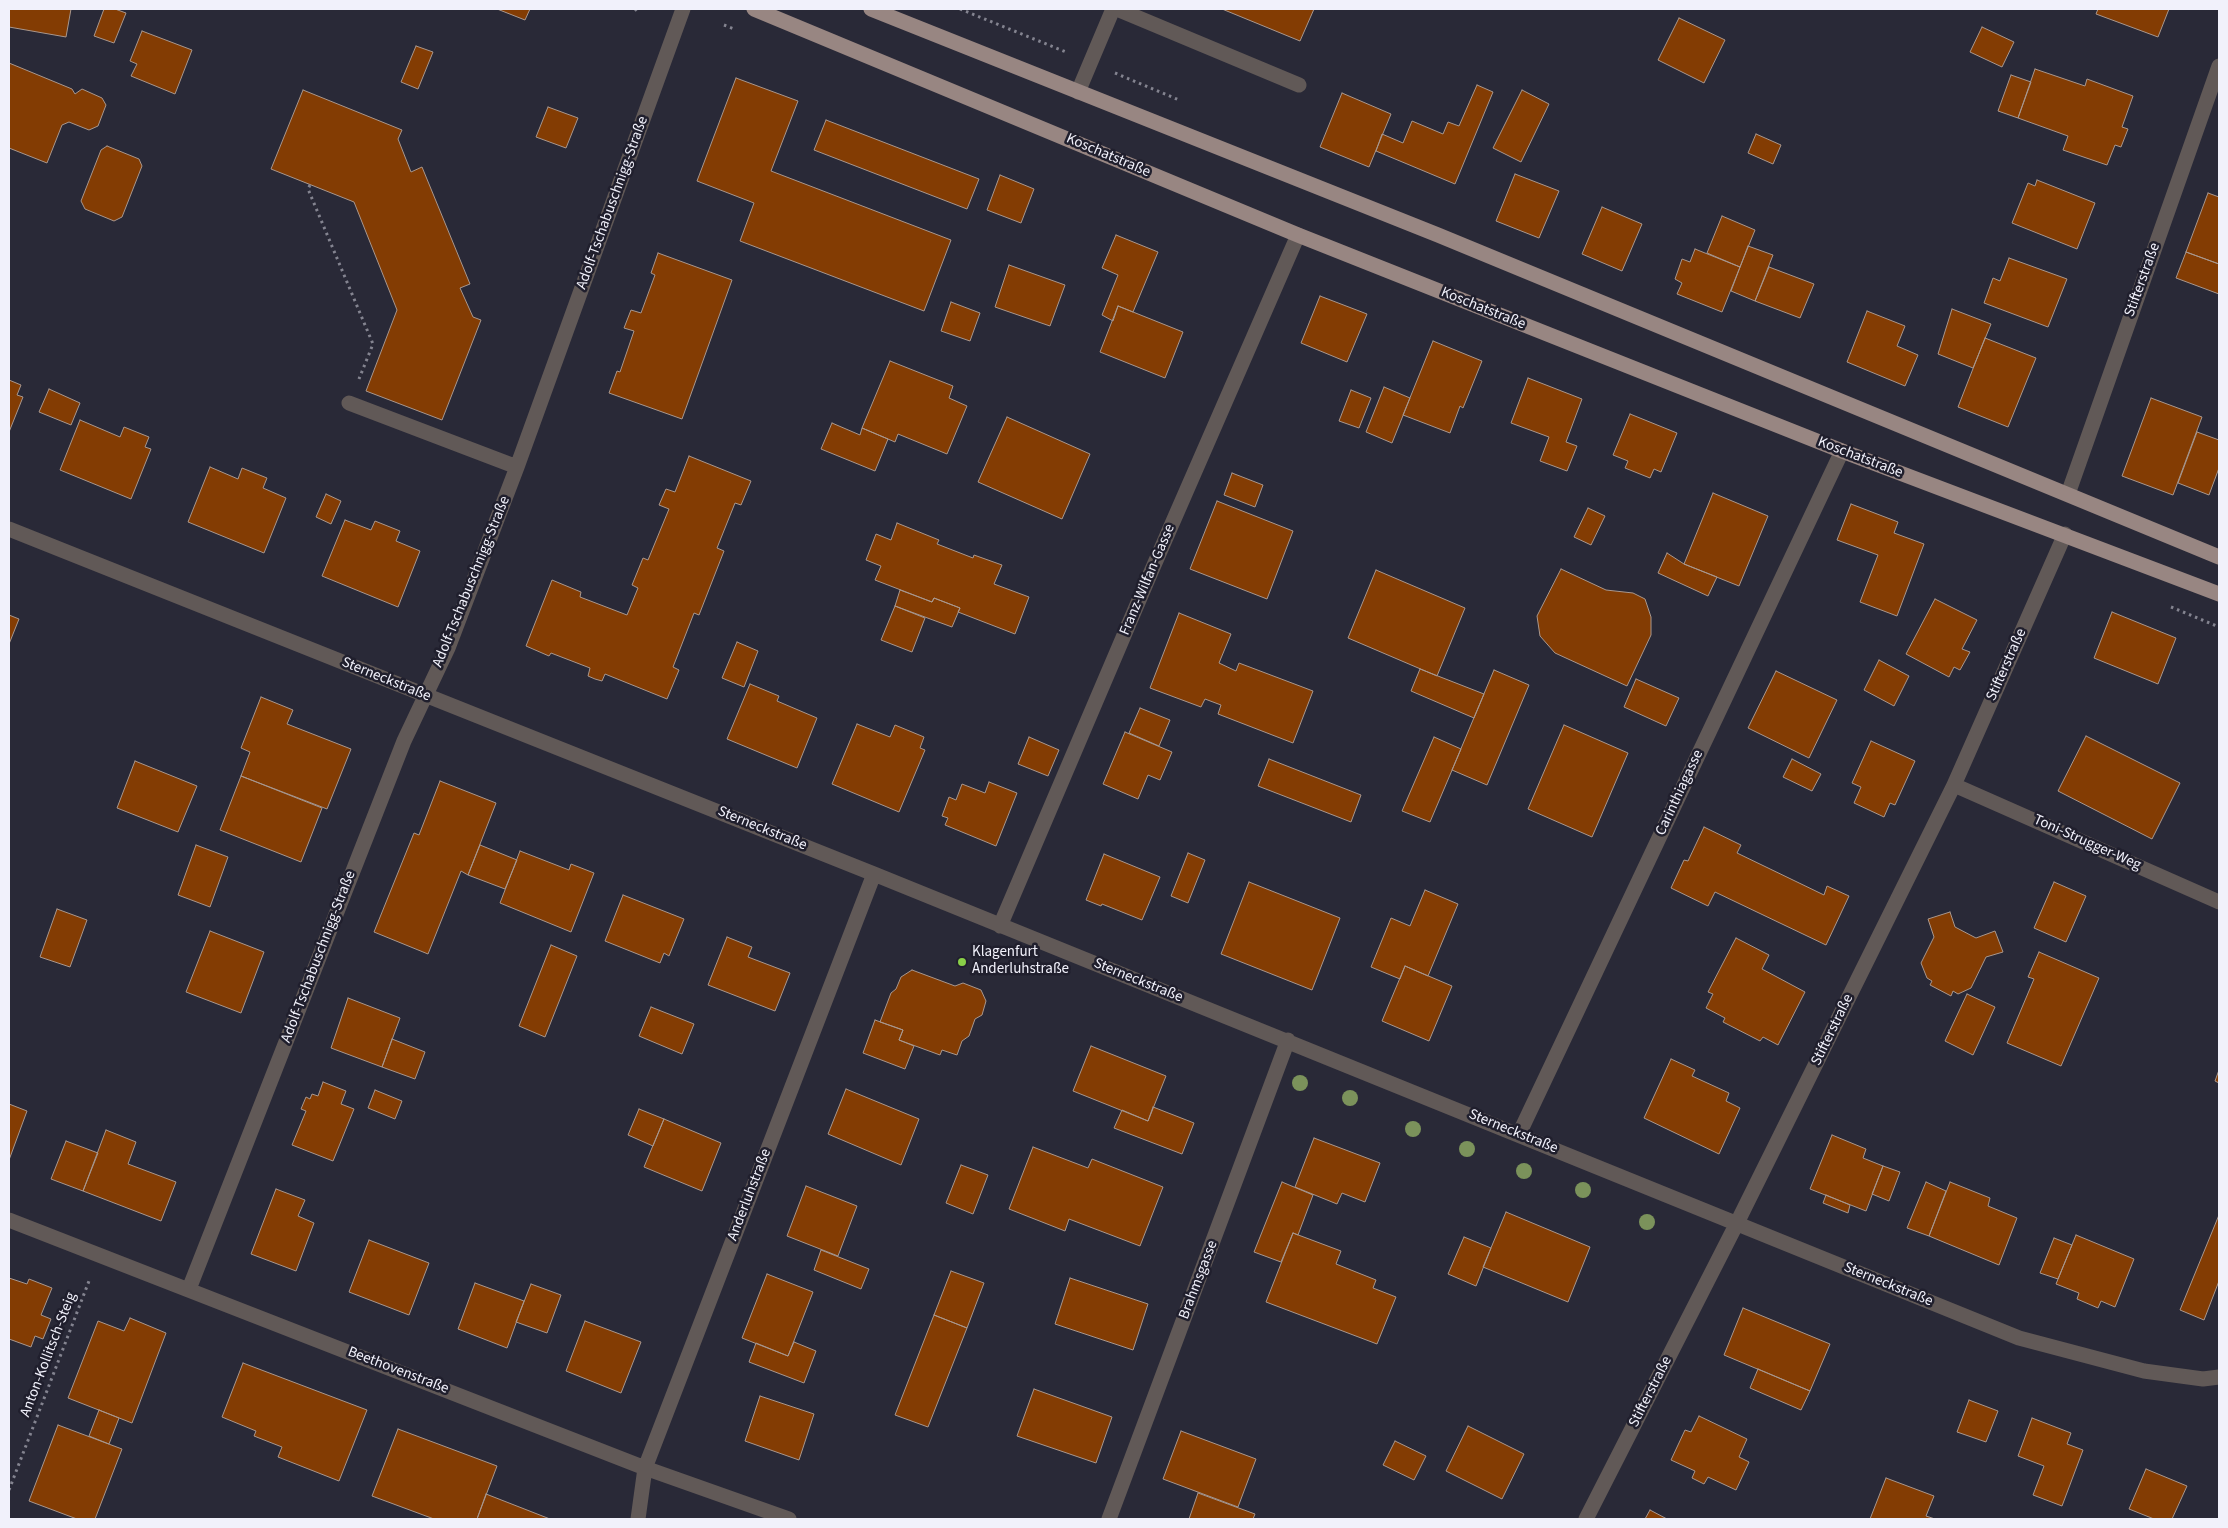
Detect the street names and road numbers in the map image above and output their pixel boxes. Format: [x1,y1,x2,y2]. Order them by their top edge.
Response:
street label: Adolf-Tschabuschnigg-Straße [573,114,653,292]
street label: Koschatstraße [1063,130,1153,182]
street label: Stifterstraße [2121,241,2165,319]
street label: Koschatstraße [1438,284,1528,334]
street label: Koschatstraße [1815,434,1905,482]
street label: Adolf-Tschabuschnigg-Straße [429,494,515,670]
street label: Franz-Wilfan-Gasse [1116,522,1180,638]
street label: Stifterstraße [1983,626,2031,704]
street label: Sterneckstraße [339,654,433,706]
street label: Carinthiagasse [1652,747,1708,839]
street label: Sterneckstraße [715,803,809,855]
street label: Toni-Strugger-Weg [2030,811,2144,875]
street label: Adolf-Tschabuschnigg-Straße [278,868,360,1046]
street label: Sterneckstraße [1091,955,1185,1007]
street label: Stifterstraße [1808,991,1858,1069]
street label: Sterneckstraße [1466,1106,1560,1158]
street label: Anderluhstraße [724,1146,776,1244]
street label: Brahmsgasse [1176,1238,1222,1322]
street label: Sterneckstraße [1841,1259,1935,1311]
street label: Anton-Kollitsch-Steig [17,1290,81,1420]
street label: Beethovenstraße [345,1343,451,1399]
street label: Stifterstraße [1625,1353,1677,1431]

